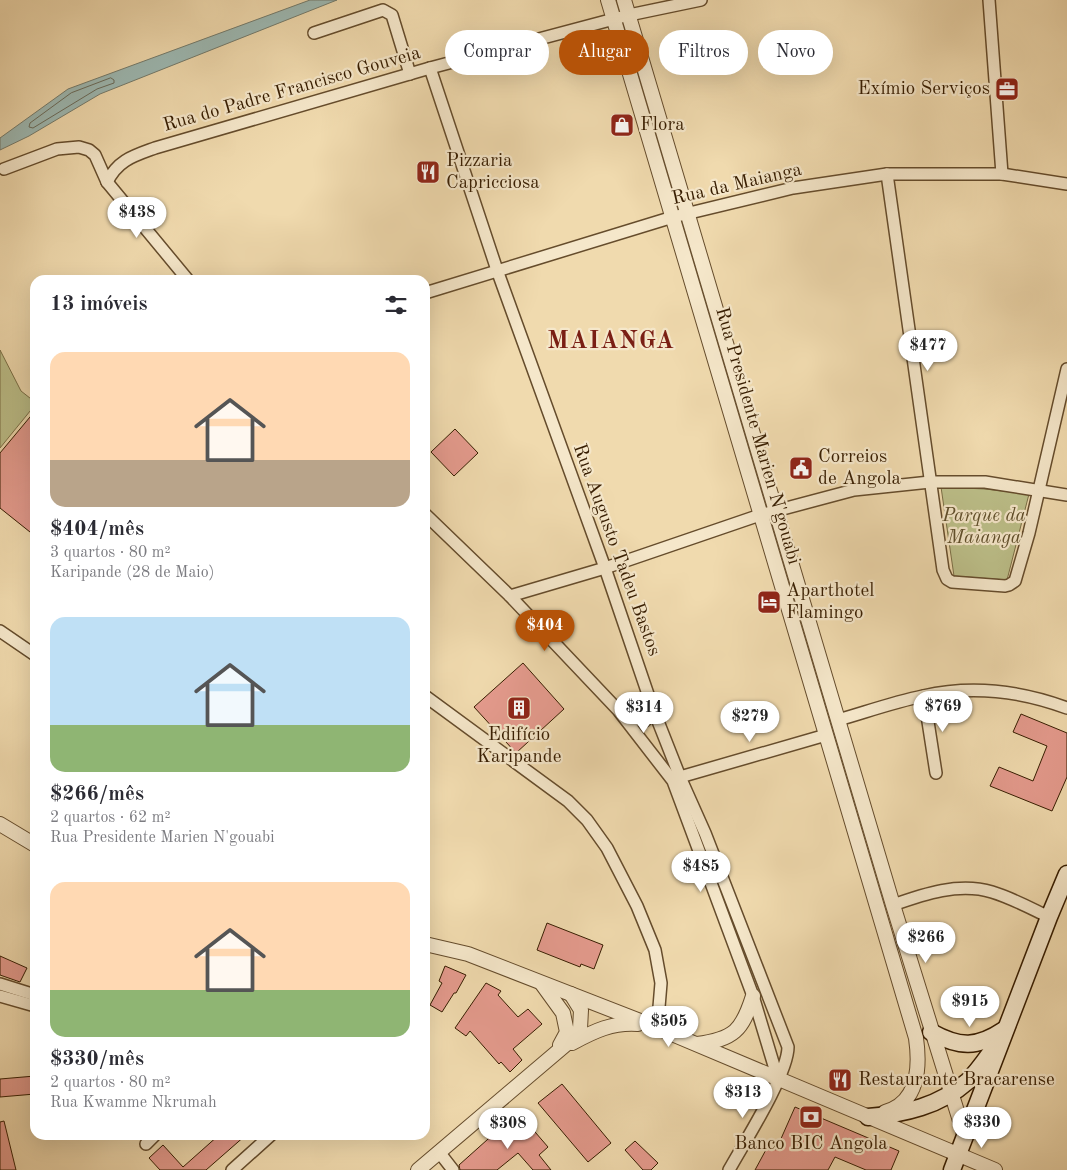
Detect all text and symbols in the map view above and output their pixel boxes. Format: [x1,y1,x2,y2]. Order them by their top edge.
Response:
chip: Comprar [445,30,549,75]
chip: Alugar [559,30,649,75]
chip: Filtros [659,30,748,75]
chip: Novo [758,30,833,75]
street label: Rua do Padre Francisco Gouveia [161,44,424,136]
office icon: Exímio Serviços [994,76,1020,102]
place label: Exímio Serviços [857,80,990,99]
shop icon: Flora [609,112,635,138]
place label: Flora [640,116,685,135]
place label: Pizzaria Capricciosa [446,152,540,193]
restaurant icon: Pizzaria Capricciosa [415,159,441,185]
street label: Rua da Maianga [670,161,804,209]
pin: $438 [107,196,167,239]
text: $438 [118,205,156,221]
icon: filters [382,291,410,319]
text: 13 imóveis [50,294,148,315]
street label: Rua Presidente Marien N'gouabi [711,305,803,567]
district label: MAIANGA [547,330,675,354]
pin: $477 [898,330,958,372]
text: $477 [909,338,947,354]
icon: home [185,385,275,475]
street label: Rua Augusto Tadeu Bastos [569,441,663,659]
place label: Correios de Angola [818,448,902,489]
public building icon: Correios de Angola [788,455,814,481]
park label: Parque da Maianga [941,507,1026,548]
text: $404/mês [50,519,144,540]
text: 3 quartos · 80 m² [50,545,171,561]
text: Karipande (28 de Maio) [50,565,215,581]
place label: Aparthotel Flamingo [786,582,874,623]
hotel icon: Aparthotel Flamingo [756,589,782,615]
pin: $404 [515,610,575,652]
text: $404 [526,618,564,634]
icon: home [185,650,275,740]
pin: $769 [913,690,973,733]
pin: $314 [614,692,674,734]
building icon: Edifício Karipande [506,695,532,721]
text: $769 [924,699,962,715]
text: $314 [625,700,663,716]
pin: $279 [720,700,780,743]
text: $279 [731,709,769,725]
place label: Edifício Karipande [477,726,561,767]
text: $266/mês [50,784,144,805]
text: 2 quartos · 62 m² [50,810,171,826]
text: Rua Presidente Marien N'gouabi [50,830,275,846]
pin: $485 [671,850,731,893]
text: $485 [682,859,720,875]
icon: home [185,915,275,1005]
pin: $266 [896,922,956,964]
text: $266 [907,930,945,946]
pin: $915 [940,986,1000,1028]
text: $915 [951,994,989,1010]
pin: $505 [639,1006,699,1048]
text: $505 [650,1014,688,1030]
text: $330/mês [50,1049,144,1070]
restaurant icon: Restaurante Bracarense [827,1067,853,1093]
place label: Restaurante Bracarense [858,1071,1055,1090]
text: 2 quartos · 80 m² [50,1075,171,1091]
pin: $313 [713,1076,773,1119]
text: $313 [724,1085,762,1101]
text: Rua Kwamme Nkrumah [50,1095,217,1111]
bank icon: Banco BIC Angola [798,1104,824,1130]
pin: $330 [952,1106,1012,1149]
pin: $308 [478,1108,538,1150]
text: $330 [963,1115,1001,1131]
text: $308 [489,1116,527,1132]
place label: Banco BIC Angola [734,1135,888,1154]

